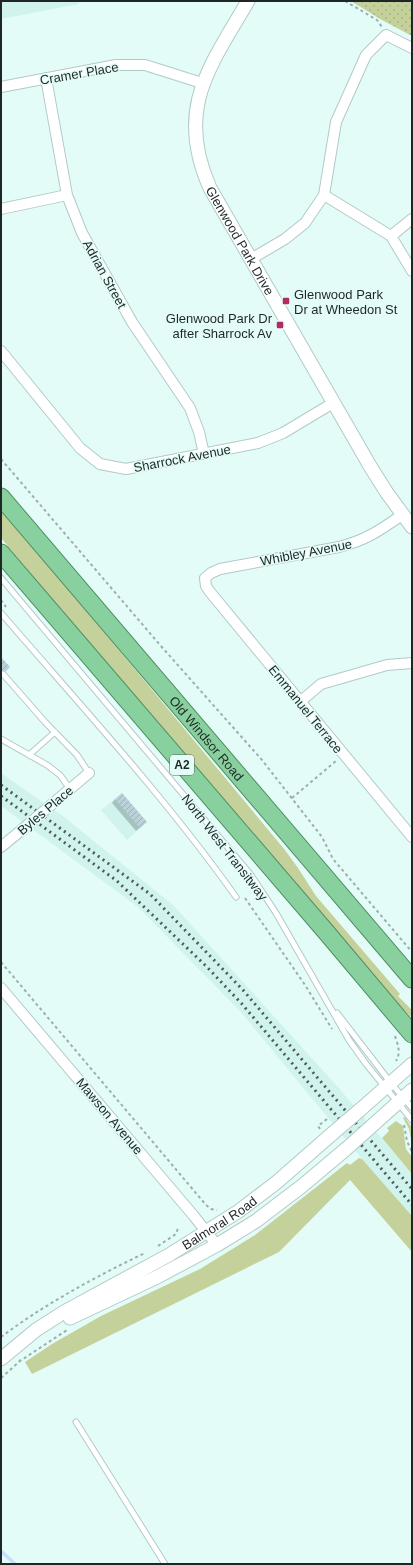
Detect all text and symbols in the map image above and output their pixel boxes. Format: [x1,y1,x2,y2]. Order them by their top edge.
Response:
street label: Cramer Place [39,59,120,88]
street label: Glenwood Park Drive [203,184,277,298]
street label: Adrian Street [80,237,130,311]
place label: Glenwood Park Dr at Wheedon St [294,287,398,317]
marker: Glenwood Park Dr at Wheedon St [281,296,291,306]
place label: Glenwood Park Dr after Sharrock Av [166,311,273,341]
marker: Glenwood Park Dr after Sharrock Av [275,320,285,330]
street label: Sharrock Avenue [132,442,232,475]
street label: Whibley Avenue [259,536,353,569]
street label: Emmanuel Terrace [266,662,346,756]
street label: Old Windsor Road [166,693,246,784]
road number: A2 [170,755,194,775]
street label: Byles Place [14,783,76,838]
street label: North West Transitway [179,791,271,904]
street label: Mawson Avenue [73,1075,146,1158]
street label: Balmoral Road [179,1193,260,1253]

